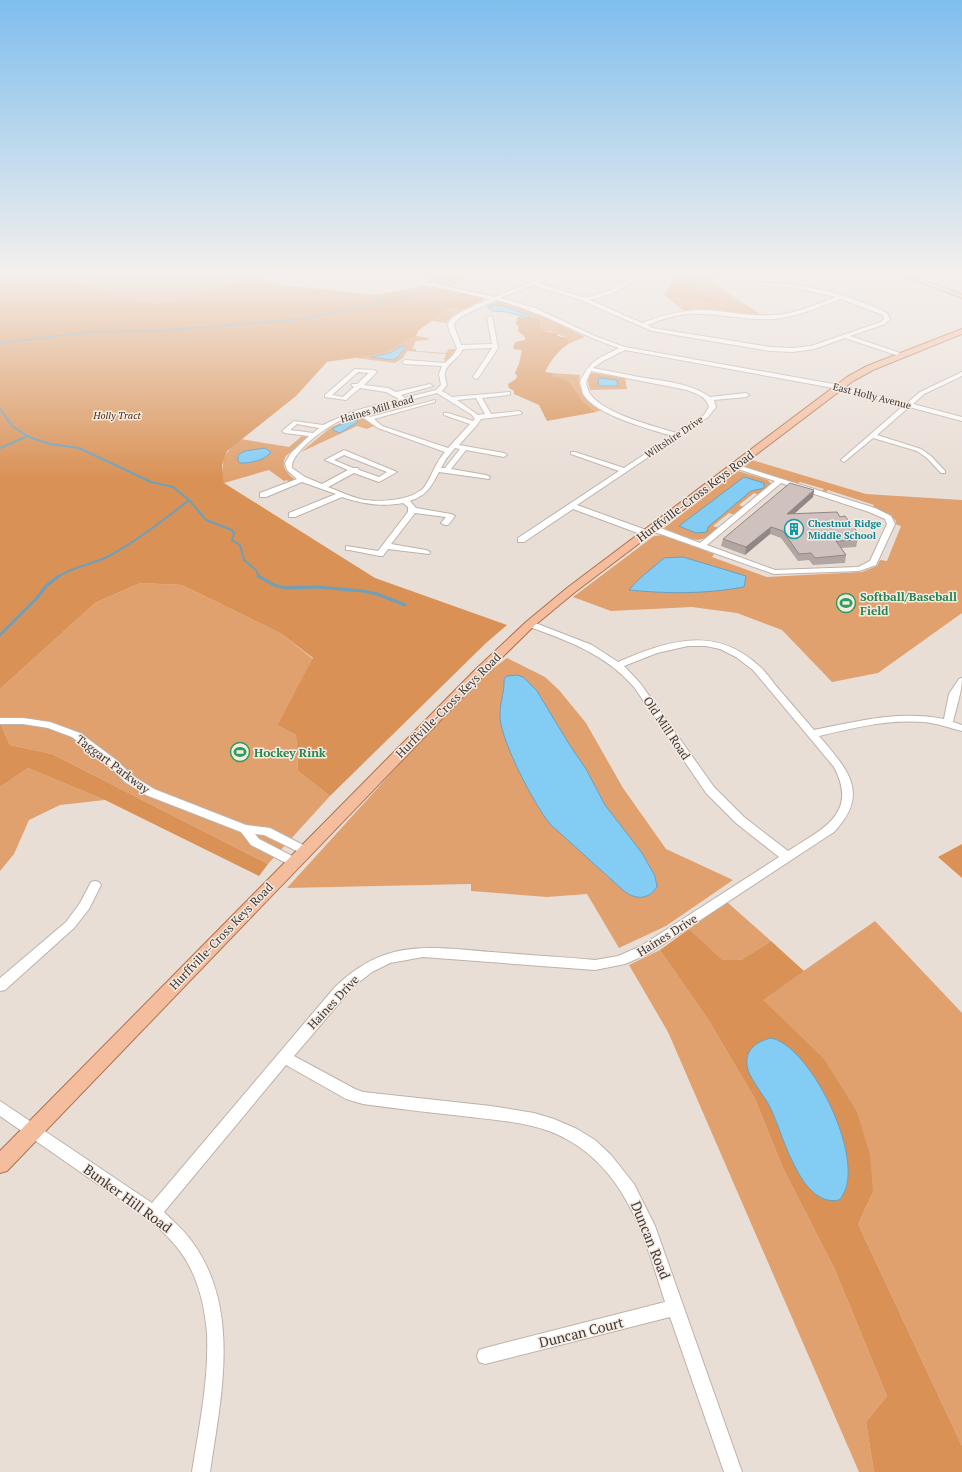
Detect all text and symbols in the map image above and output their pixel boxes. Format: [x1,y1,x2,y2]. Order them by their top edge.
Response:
street label: East Holly Avenue [832,380,912,412]
street label: Haines Mill Road [339,392,416,426]
park label: Holly Tract [92,409,141,422]
street label: Wiltshire Drive [642,413,706,461]
street label: Hurffville-Cross Keys Road [633,447,757,545]
place label: Chestnut Ridge Middle School [808,517,882,542]
building icon: Chestnut Ridge Middle School [783,518,805,540]
place label: Softball/Baseball Field [860,589,957,618]
sports icon: Softball/Baseball Field [835,592,857,614]
street label: Hurffville-Cross Keys Road [392,649,504,761]
street label: Old Mill Road [640,694,694,763]
street label: Taggart Parkway [73,731,154,797]
sports icon: Hockey Rink [229,741,251,763]
place label: Hockey Rink [254,745,326,760]
street label: Hurffville-Cross Keys Road [166,879,276,993]
street label: Haines Drive [634,911,700,959]
street label: Haines Drive [304,972,362,1032]
street label: Bunker Hill Road [80,1159,176,1237]
street label: Duncan Road [627,1198,675,1282]
street label: Duncan Court [537,1312,626,1352]

